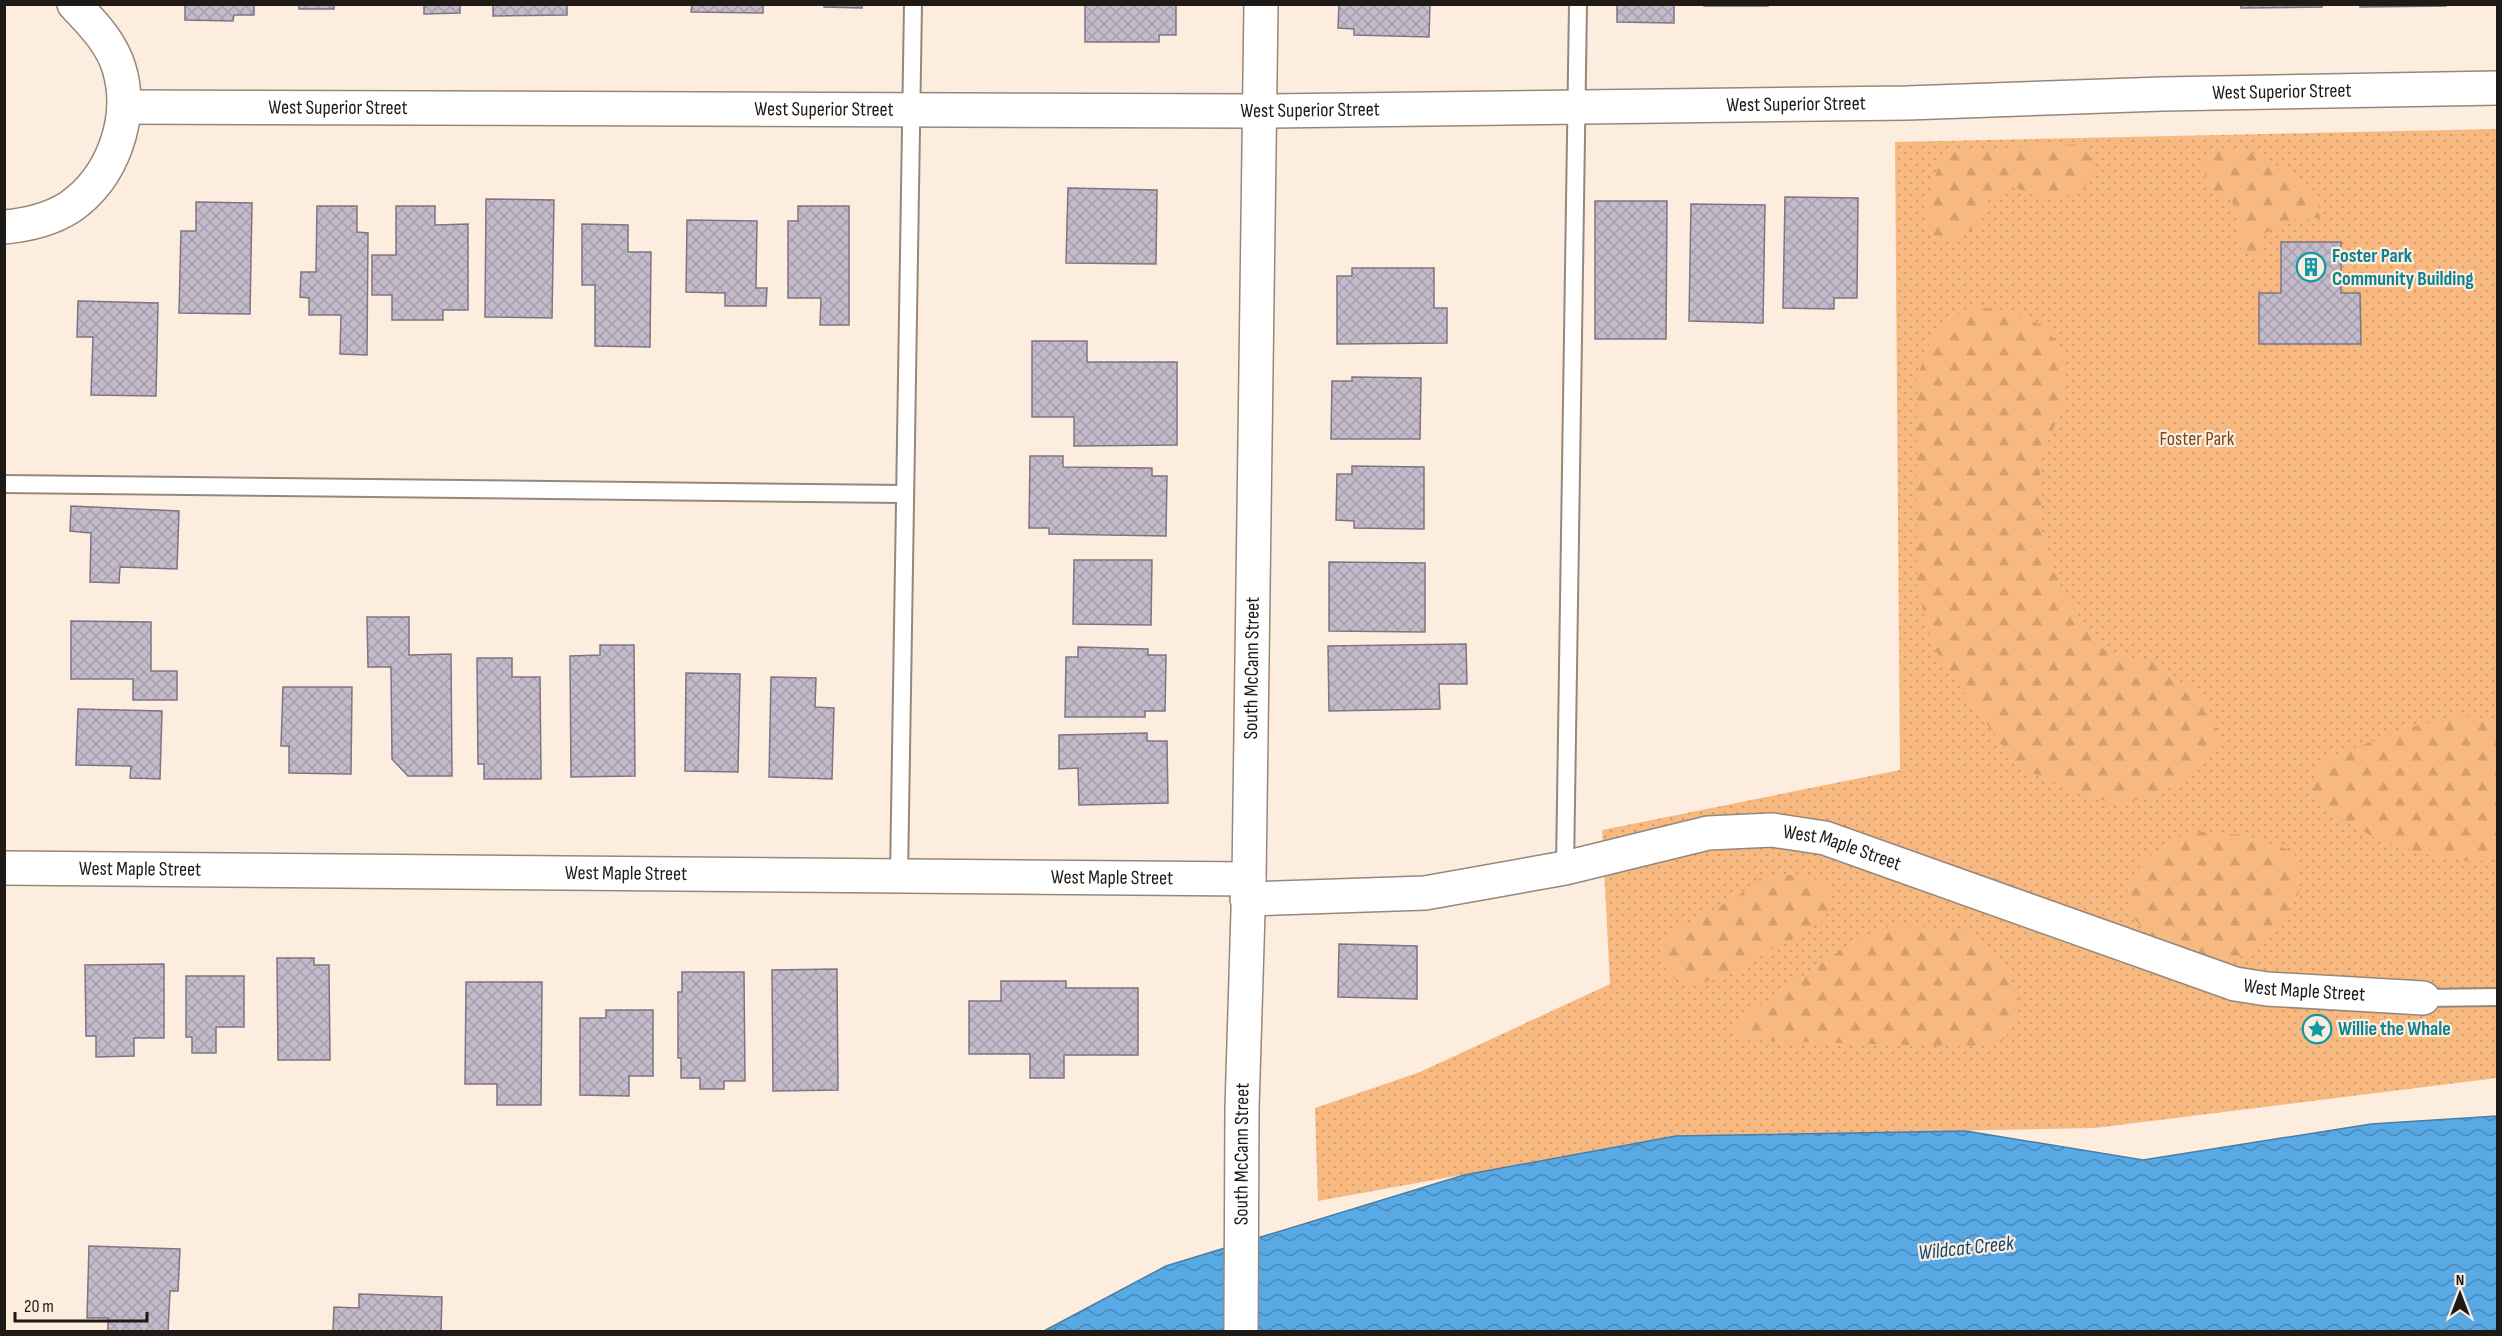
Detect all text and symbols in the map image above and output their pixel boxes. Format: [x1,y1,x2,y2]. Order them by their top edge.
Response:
street label: West Superior Street [2212,79,2352,105]
street label: West Superior Street [1726,92,1866,117]
street label: West Superior Street [268,96,408,120]
street label: West Superior Street [754,97,894,122]
street label: West Superior Street [1240,98,1380,123]
place label: Foster Park Community Building [2332,244,2474,291]
building icon: Foster Park Community Building [2295,251,2327,283]
park label: Foster Park [2160,427,2235,451]
street label: South McCann Street [1239,597,1265,740]
street label: West Maple Street [1781,820,1904,876]
street label: West Maple Street [79,857,201,882]
street label: West Maple Street [565,861,687,886]
street label: West Maple Street [1051,865,1173,890]
street label: West Maple Street [2241,973,2366,1007]
place icon: Willie the Whale [2301,1013,2333,1045]
place label: Willie the Whale [2338,1017,2451,1041]
street label: South McCann Street [1229,1082,1255,1225]
water label: Wildcat Creek [1917,1230,2016,1265]
north arrow [2430,1264,2490,1324]
text: N [2456,1271,2464,1290]
scale bar [15,1285,147,1323]
text: 20 m [24,1296,54,1317]

